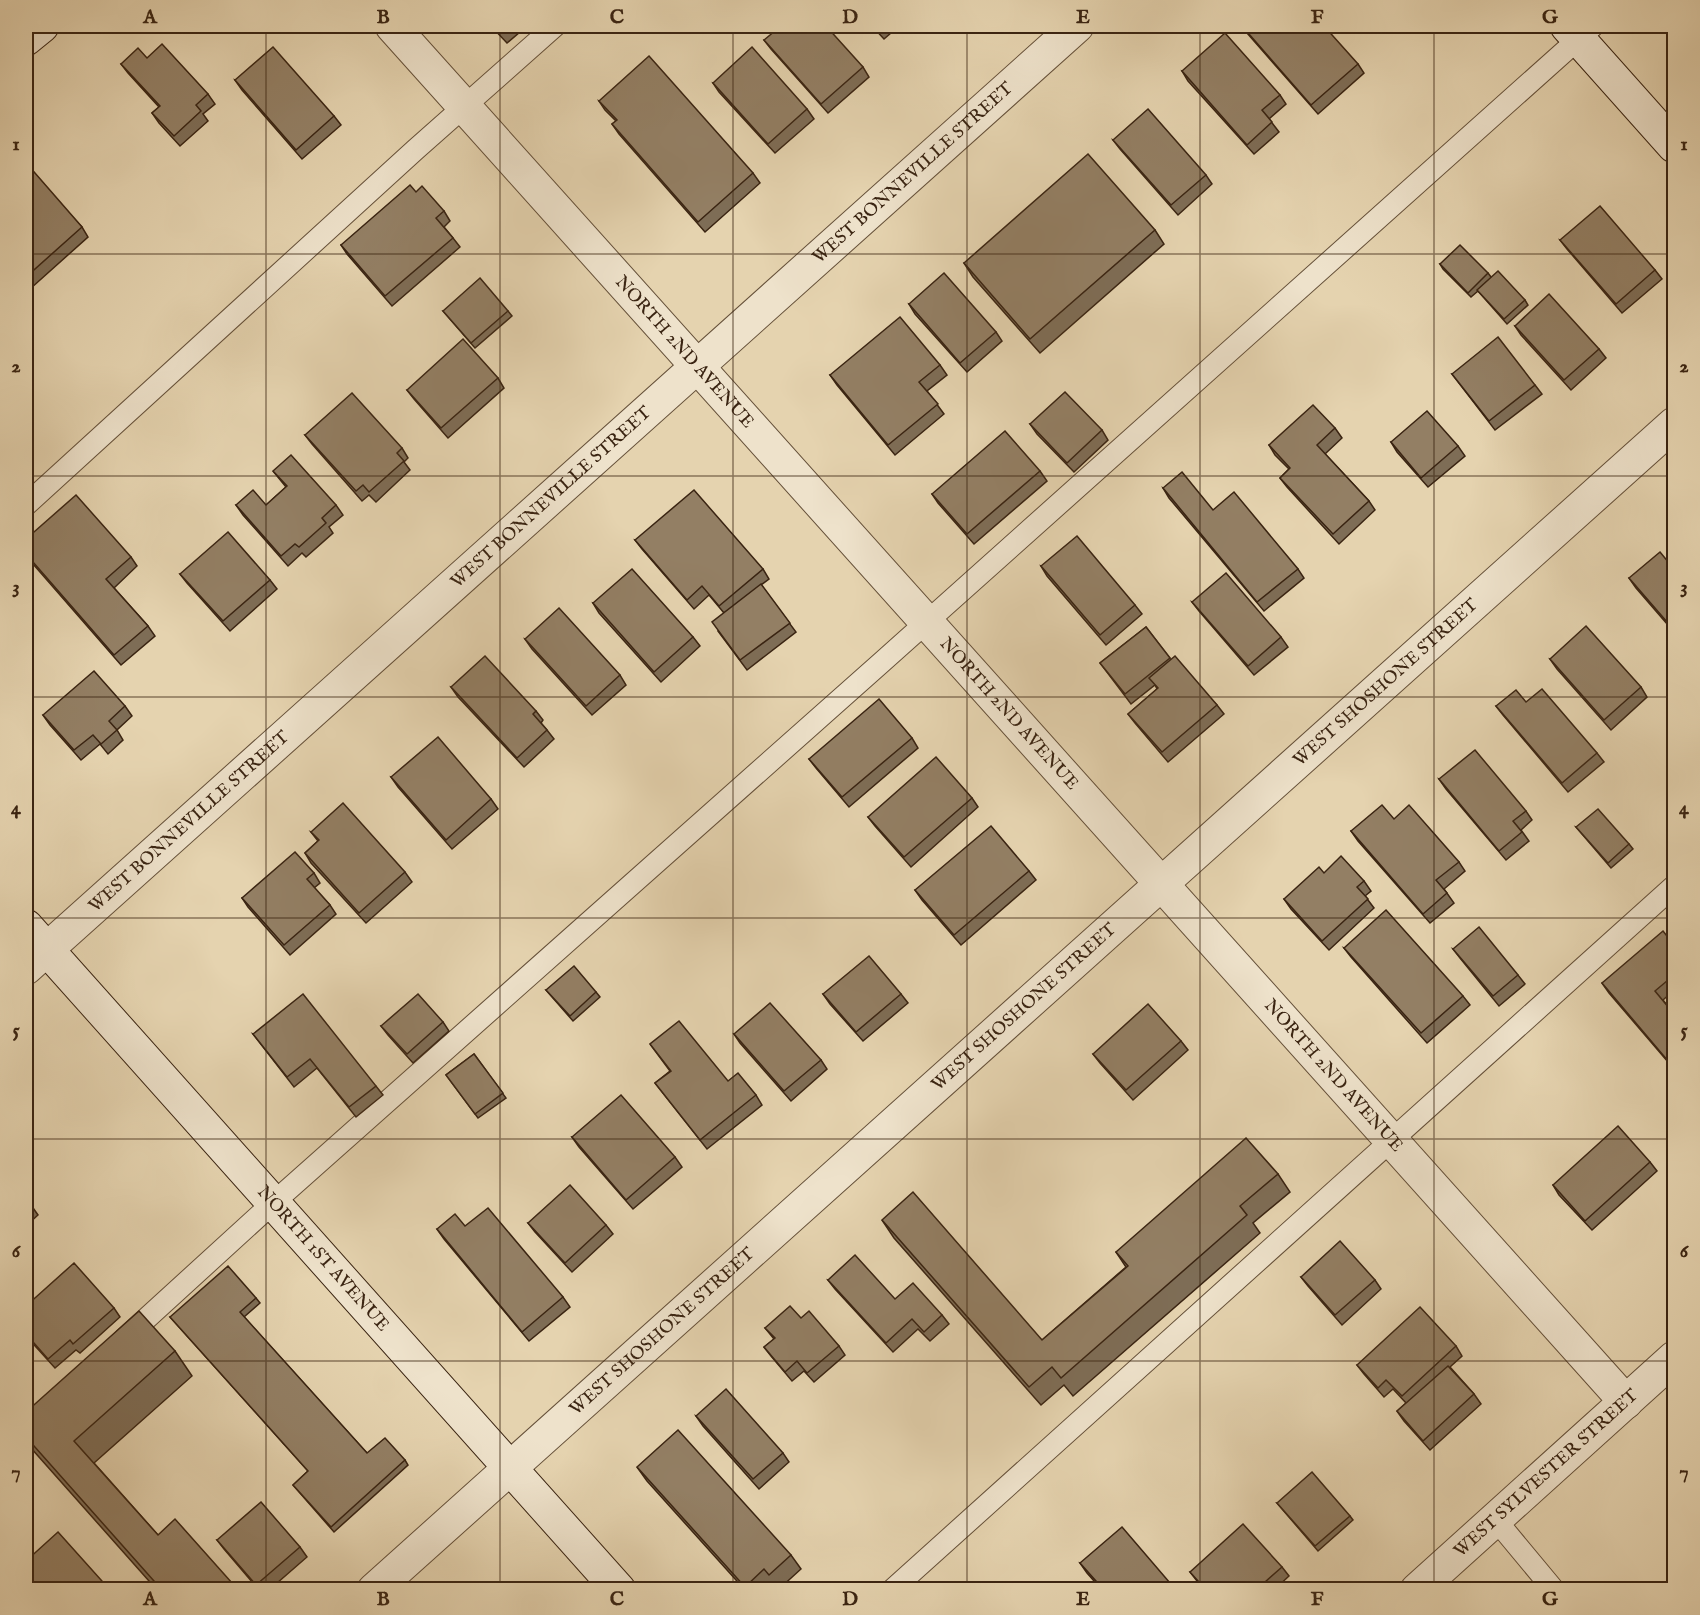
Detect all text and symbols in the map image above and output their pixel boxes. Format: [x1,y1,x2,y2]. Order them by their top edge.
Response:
text: A [142,5,158,30]
text: B [376,5,390,30]
text: C [610,5,624,30]
text: D [842,5,858,30]
text: E [1076,5,1090,30]
text: F [1311,5,1324,30]
text: G [1542,5,1559,30]
street label: WEST BONNEVILLE STREET [808,77,1018,269]
text: 1 [12,132,20,157]
text: 1 [1680,132,1688,157]
street label: NORTH 2ND AVENUE [610,271,759,433]
text: 2 [11,354,21,379]
text: 2 [1679,354,1689,379]
street label: WEST BONNEVILLE STREET [446,402,656,593]
text: 3 [12,575,20,600]
text: 3 [1680,575,1688,600]
street label: WEST SHOSHONE STREET [1288,594,1483,771]
street label: NORTH 2ND AVENUE [934,633,1083,795]
street label: WEST BONNEVILLE STREET [84,726,294,918]
text: 4 [11,796,22,821]
text: 4 [1679,796,1690,821]
street label: WEST SHOSHONE STREET [927,918,1121,1096]
street label: NORTH 2ND AVENUE [1259,995,1408,1157]
text: 5 [12,1018,20,1043]
text: 5 [1680,1018,1688,1043]
street label: NORTH 1ST AVENUE [252,1181,394,1336]
text: 6 [12,1239,22,1264]
text: 6 [1680,1239,1690,1264]
street label: WEST SHOSHONE STREET [565,1243,759,1420]
street label: WEST SYLVESTER STREET [1449,1384,1643,1563]
text: 7 [11,1460,21,1485]
text: 7 [1679,1460,1689,1485]
text: A [142,1587,158,1612]
text: B [376,1587,390,1612]
text: C [610,1587,624,1612]
text: D [842,1587,858,1612]
text: E [1076,1587,1090,1612]
text: F [1311,1587,1324,1612]
text: G [1542,1587,1559,1612]

